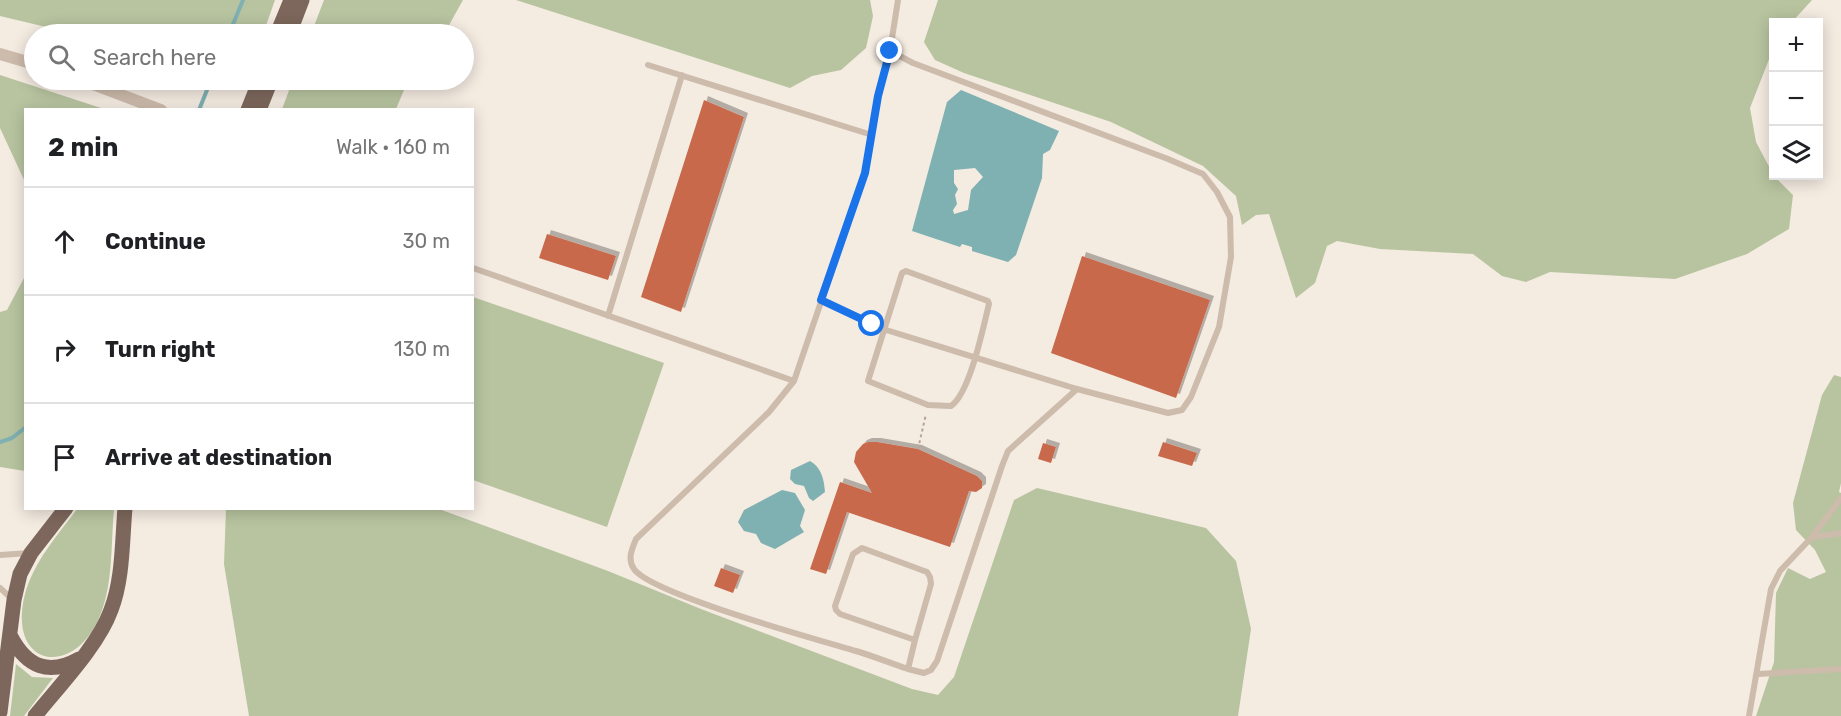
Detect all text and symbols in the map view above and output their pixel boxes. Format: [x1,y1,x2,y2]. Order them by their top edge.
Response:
map controls [1769,18,1823,180]
button: + [1769,18,1823,72]
search box [24,24,474,90]
route end [876,37,902,63]
icon: search [45,41,78,74]
text: Search here [93,44,216,71]
button: − [1769,72,1823,126]
button: layers [1769,126,1823,180]
text: 2 min [48,132,118,163]
text: Walk · 160 m [336,135,450,159]
icon: ahead [48,225,81,258]
text: Continue [105,228,206,255]
text: 30 m [403,229,450,253]
route start [858,310,884,336]
icon: right [48,333,81,366]
text: Turn right [105,336,215,363]
text: 130 m [394,337,450,361]
icon: arrive [48,441,81,474]
text: Arrive at destination [105,444,332,471]

